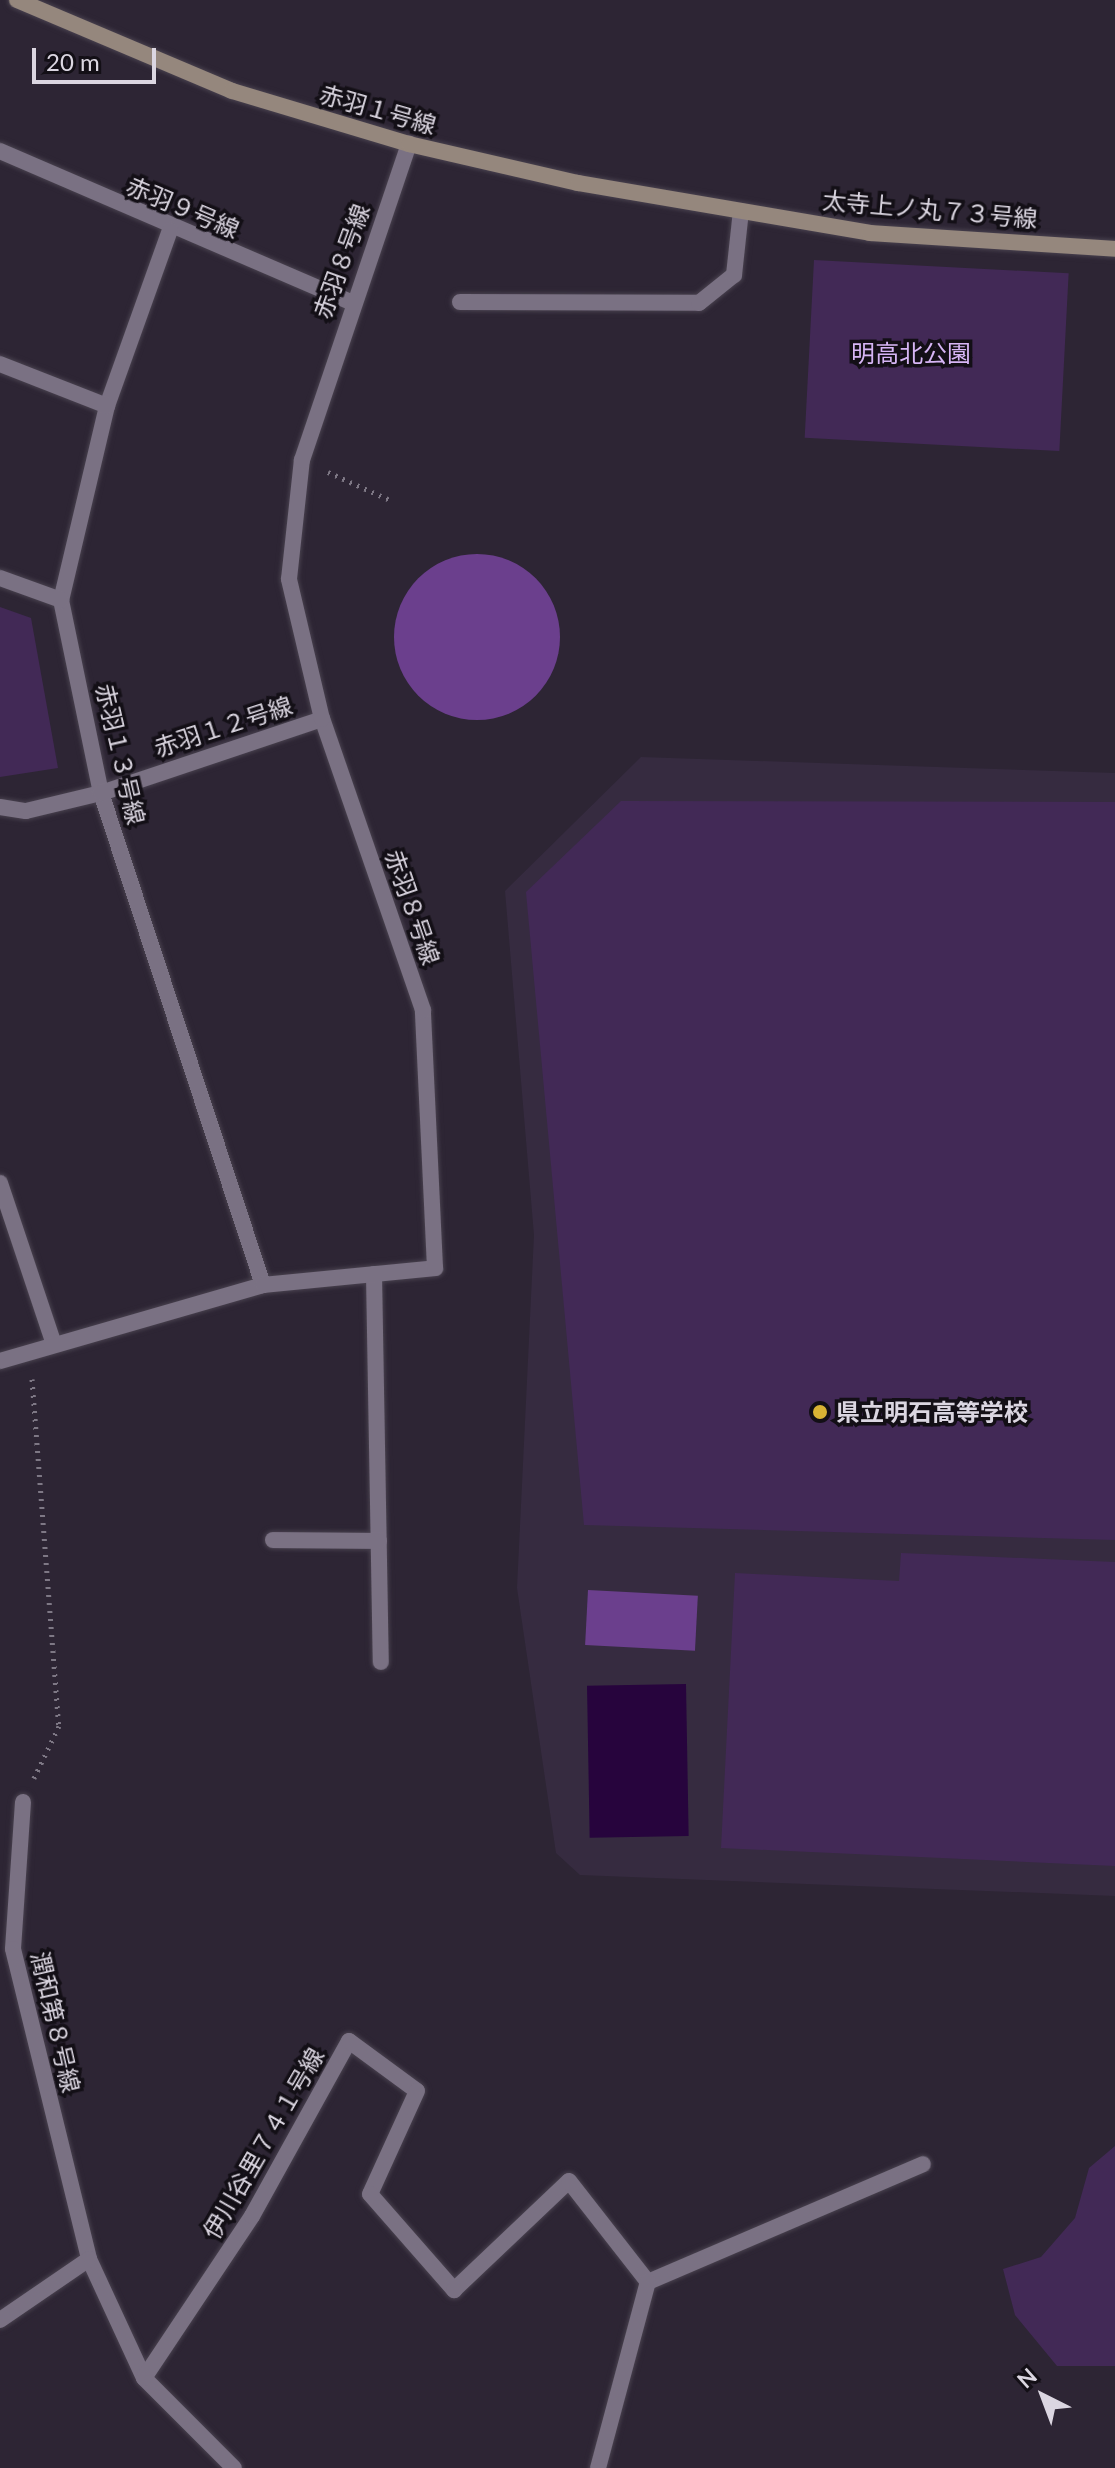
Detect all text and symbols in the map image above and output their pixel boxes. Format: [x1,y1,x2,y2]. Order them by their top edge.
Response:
scale bar [36,32,160,82]
text: 20 m [46,47,100,76]
street label: 赤羽１号線 [316,79,440,139]
street label: 赤羽９号線 [122,170,244,244]
street label: 太寺上ノ丸７３号線 [821,185,1039,233]
street label: 赤羽８号線 [307,200,375,322]
park label: 明高北公園 [851,339,971,367]
street label: 赤羽１３号線 [91,681,151,827]
street label: 赤羽１２号線 [150,690,296,762]
street label: 赤羽８号線 [380,846,446,968]
place label: 県立明石高等学校 [836,1398,1028,1426]
marker: 県立明石高等学校 [811,1403,829,1421]
street label: 潤和第８号線 [26,1949,86,2095]
street label: 伊川谷里７４１号線 [197,2042,329,2244]
north arrow [1003,2356,1083,2436]
text: N [1011,2362,1042,2394]

